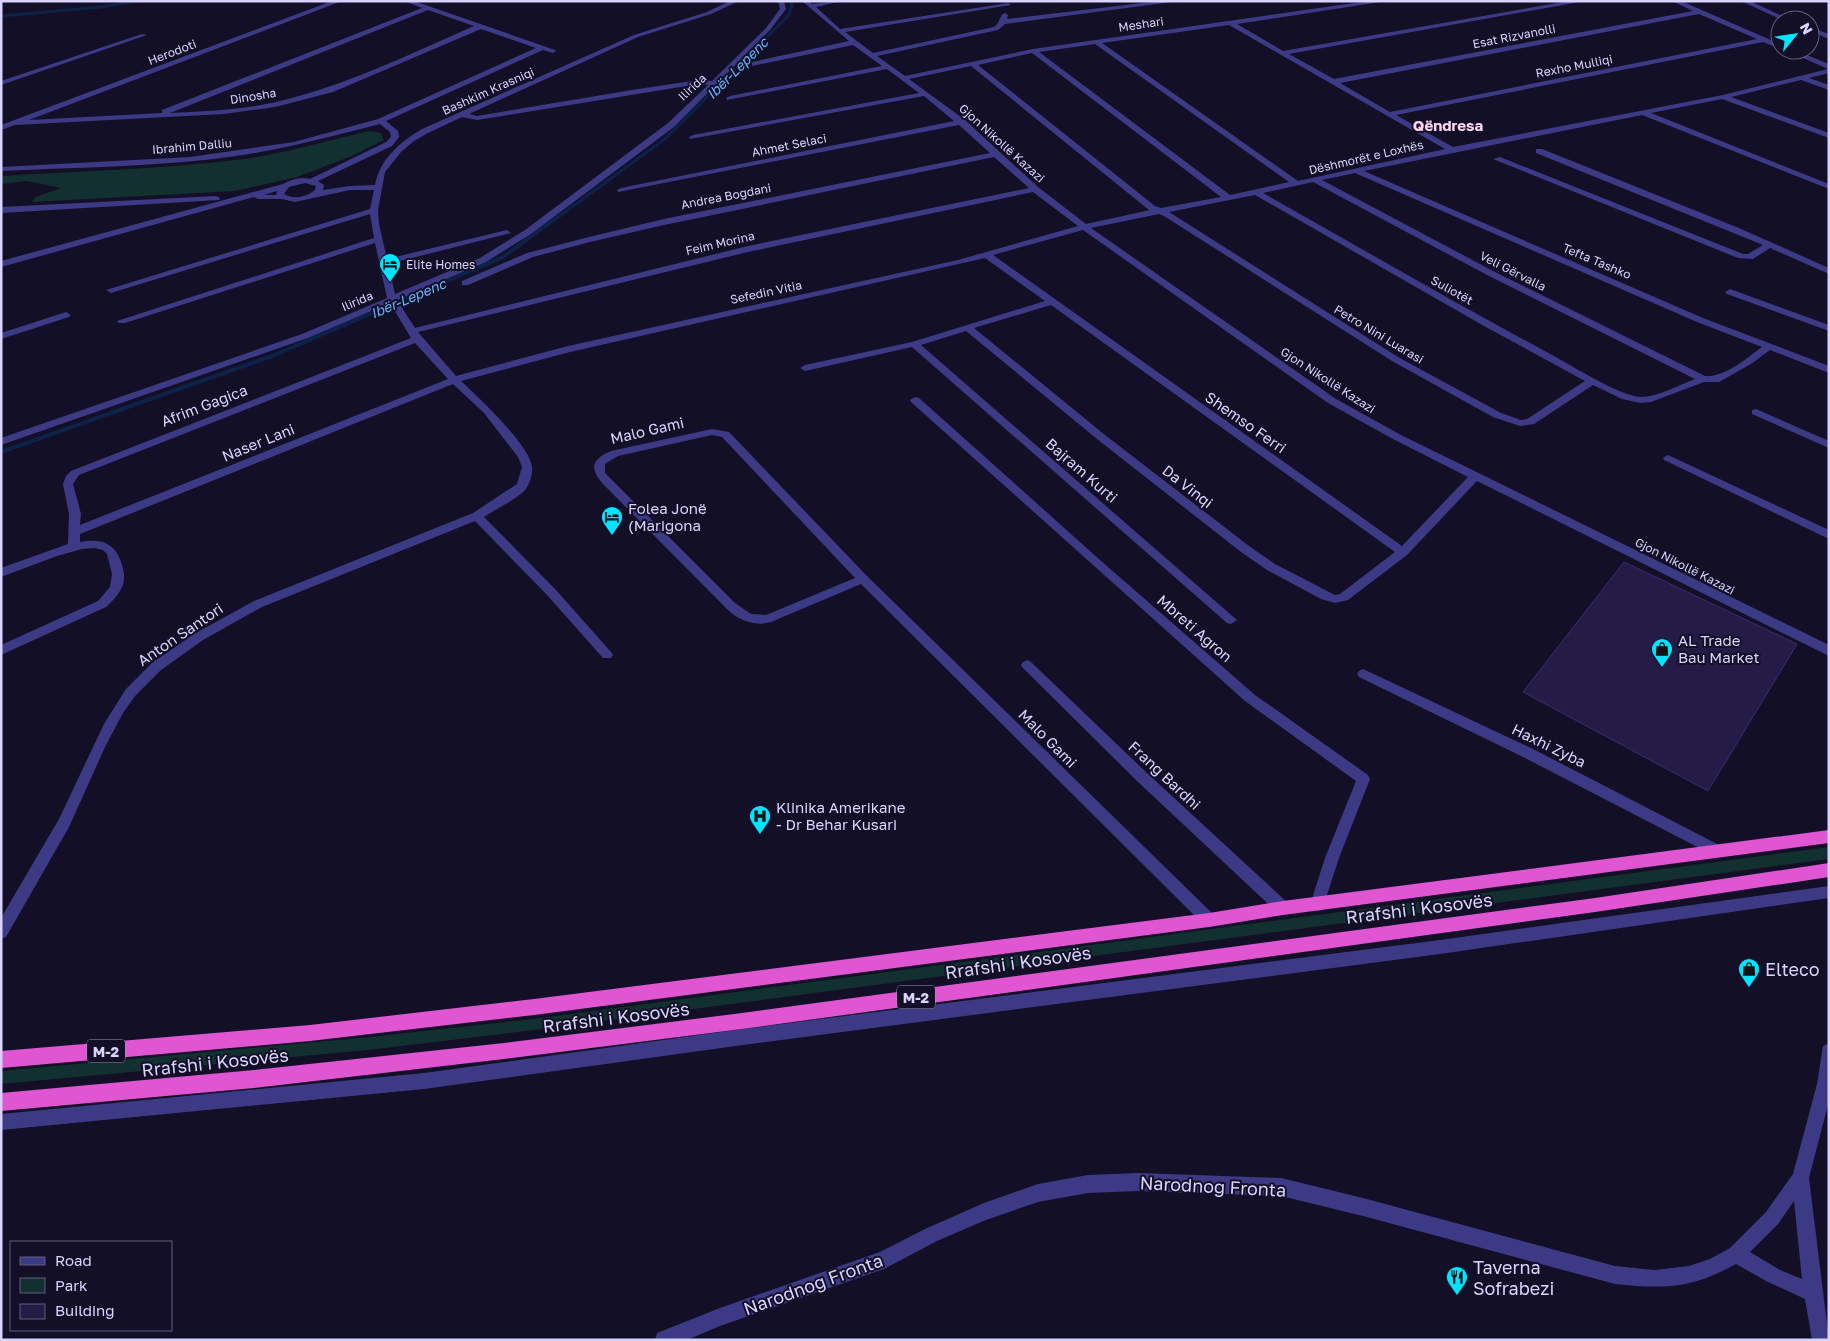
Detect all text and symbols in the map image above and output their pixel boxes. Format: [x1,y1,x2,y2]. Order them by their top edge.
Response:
north arrow [1770,10,1820,60]
street label: Meshari [1117,13,1165,35]
text: N [1797,19,1817,37]
street label: Esat Rizvanolli [1471,21,1557,51]
water label: Ibër-Lepenc [703,33,772,102]
street label: Herodoti [146,36,198,68]
street label: Rexho Mulliqi [1534,51,1614,81]
street label: Bashkim Krasniqi [440,64,536,118]
street label: Ilirida [675,70,709,104]
street label: Dinosha [229,85,277,107]
street label: Gjon Nikollë Kazazi [956,101,1048,185]
district label: Qëndresa [1413,116,1483,134]
street label: Ahmet Selaci [750,130,828,160]
street label: Ibrahim Dalliu [151,135,233,157]
street label: Dëshmorët e Loxhës [1307,137,1425,177]
street label: Andrea Bogdani [680,180,772,212]
street label: Feim Morina [684,228,756,258]
street label: Tefta Tashko [1561,240,1633,282]
street label: Veli Gërvalla [1477,248,1549,294]
hotel icon: Elite Homes [378,252,402,283]
place label: Elite Homes [406,257,475,272]
street label: Suliotët [1428,272,1476,308]
water label: Ibër-Lepenc [368,274,449,321]
street label: Sefedin Vitia [729,277,803,307]
street label: Ilirida [339,288,375,314]
street label: Petro Nini Luarasi [1332,301,1426,367]
street label: Gjon Nikollë Kazazi [1278,344,1378,416]
street label: Afrim Gagica [158,380,250,430]
street label: Shemso Ferri [1202,387,1290,457]
street label: Malo Gami [608,413,686,447]
street label: Naser Lani [219,419,297,465]
street label: Bajram Kurti [1042,434,1122,506]
street label: Da Vinqi [1159,461,1217,511]
place label: Folea Jonë (Marigona [628,499,707,534]
hotel icon: Folea Jonë (Marigona [600,505,624,536]
street label: Gjon Nikollë Kazazi [1633,534,1737,598]
street label: Mbreti Agron [1154,591,1236,665]
street label: Anton Santori [134,599,226,669]
place label: AL Trade Bau Market [1678,631,1759,666]
shop icon: AL Trade Bau Market [1650,637,1674,668]
street label: Malo Gami [1015,705,1081,771]
street label: Haxhi Zyba [1509,719,1589,771]
street label: Frang Bardhi [1125,737,1205,813]
place label: Klinika Amerikane - Dr Behar Kusari [776,798,906,833]
hospital icon: Klinika Amerikane - Dr Behar Kusari [748,804,772,835]
street label: Rrafshi i Kosovës [1344,888,1494,928]
street label: Rrafshi i Kosovës [943,941,1093,983]
shop icon: Elteco [1737,957,1761,988]
place label: Elteco [1765,958,1820,980]
road number: M-2 [897,986,935,1009]
street label: Rrafshi i Kosovës [541,997,691,1037]
road number: M-2 [87,1040,125,1062]
street label: Rrafshi i Kosovës [140,1043,290,1081]
street label: Narodnog Fronta [1139,1171,1287,1201]
legend [10,1241,172,1331]
street label: Narodnog Fronta [740,1249,886,1319]
text: Road [55,1251,92,1269]
place label: Taverna Sofrabezi [1473,1256,1554,1299]
restaurant icon: Taverna Sofrabezi [1445,1265,1469,1296]
text: Park [55,1276,88,1294]
text: Building [55,1301,115,1319]

